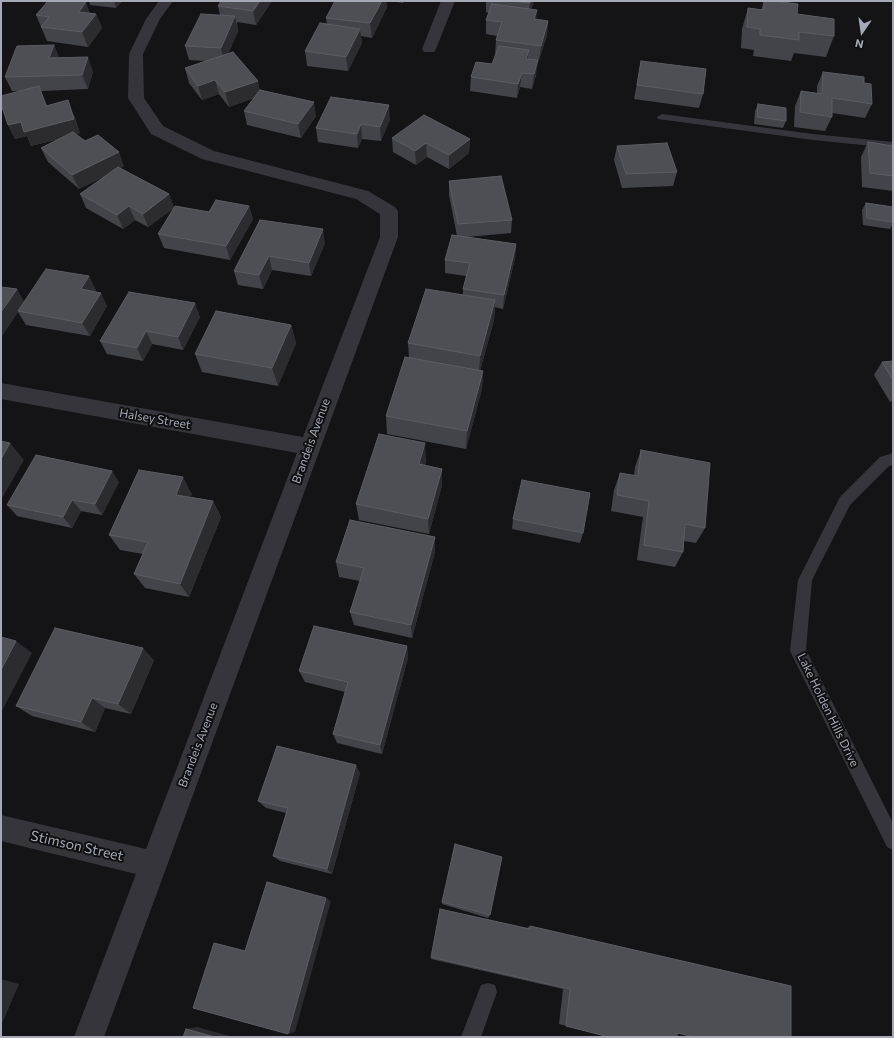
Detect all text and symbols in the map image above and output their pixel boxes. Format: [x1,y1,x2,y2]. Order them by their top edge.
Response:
north arrow [842,12,882,52]
text: N [854,37,865,51]
street label: Brandeis Avenue [289,396,333,486]
street label: Halsey Street [118,406,192,432]
street label: Lake Holden Hills Drive [794,651,862,769]
street label: Brandeis Avenue [175,701,221,789]
street label: Stimson Street [29,827,125,865]

